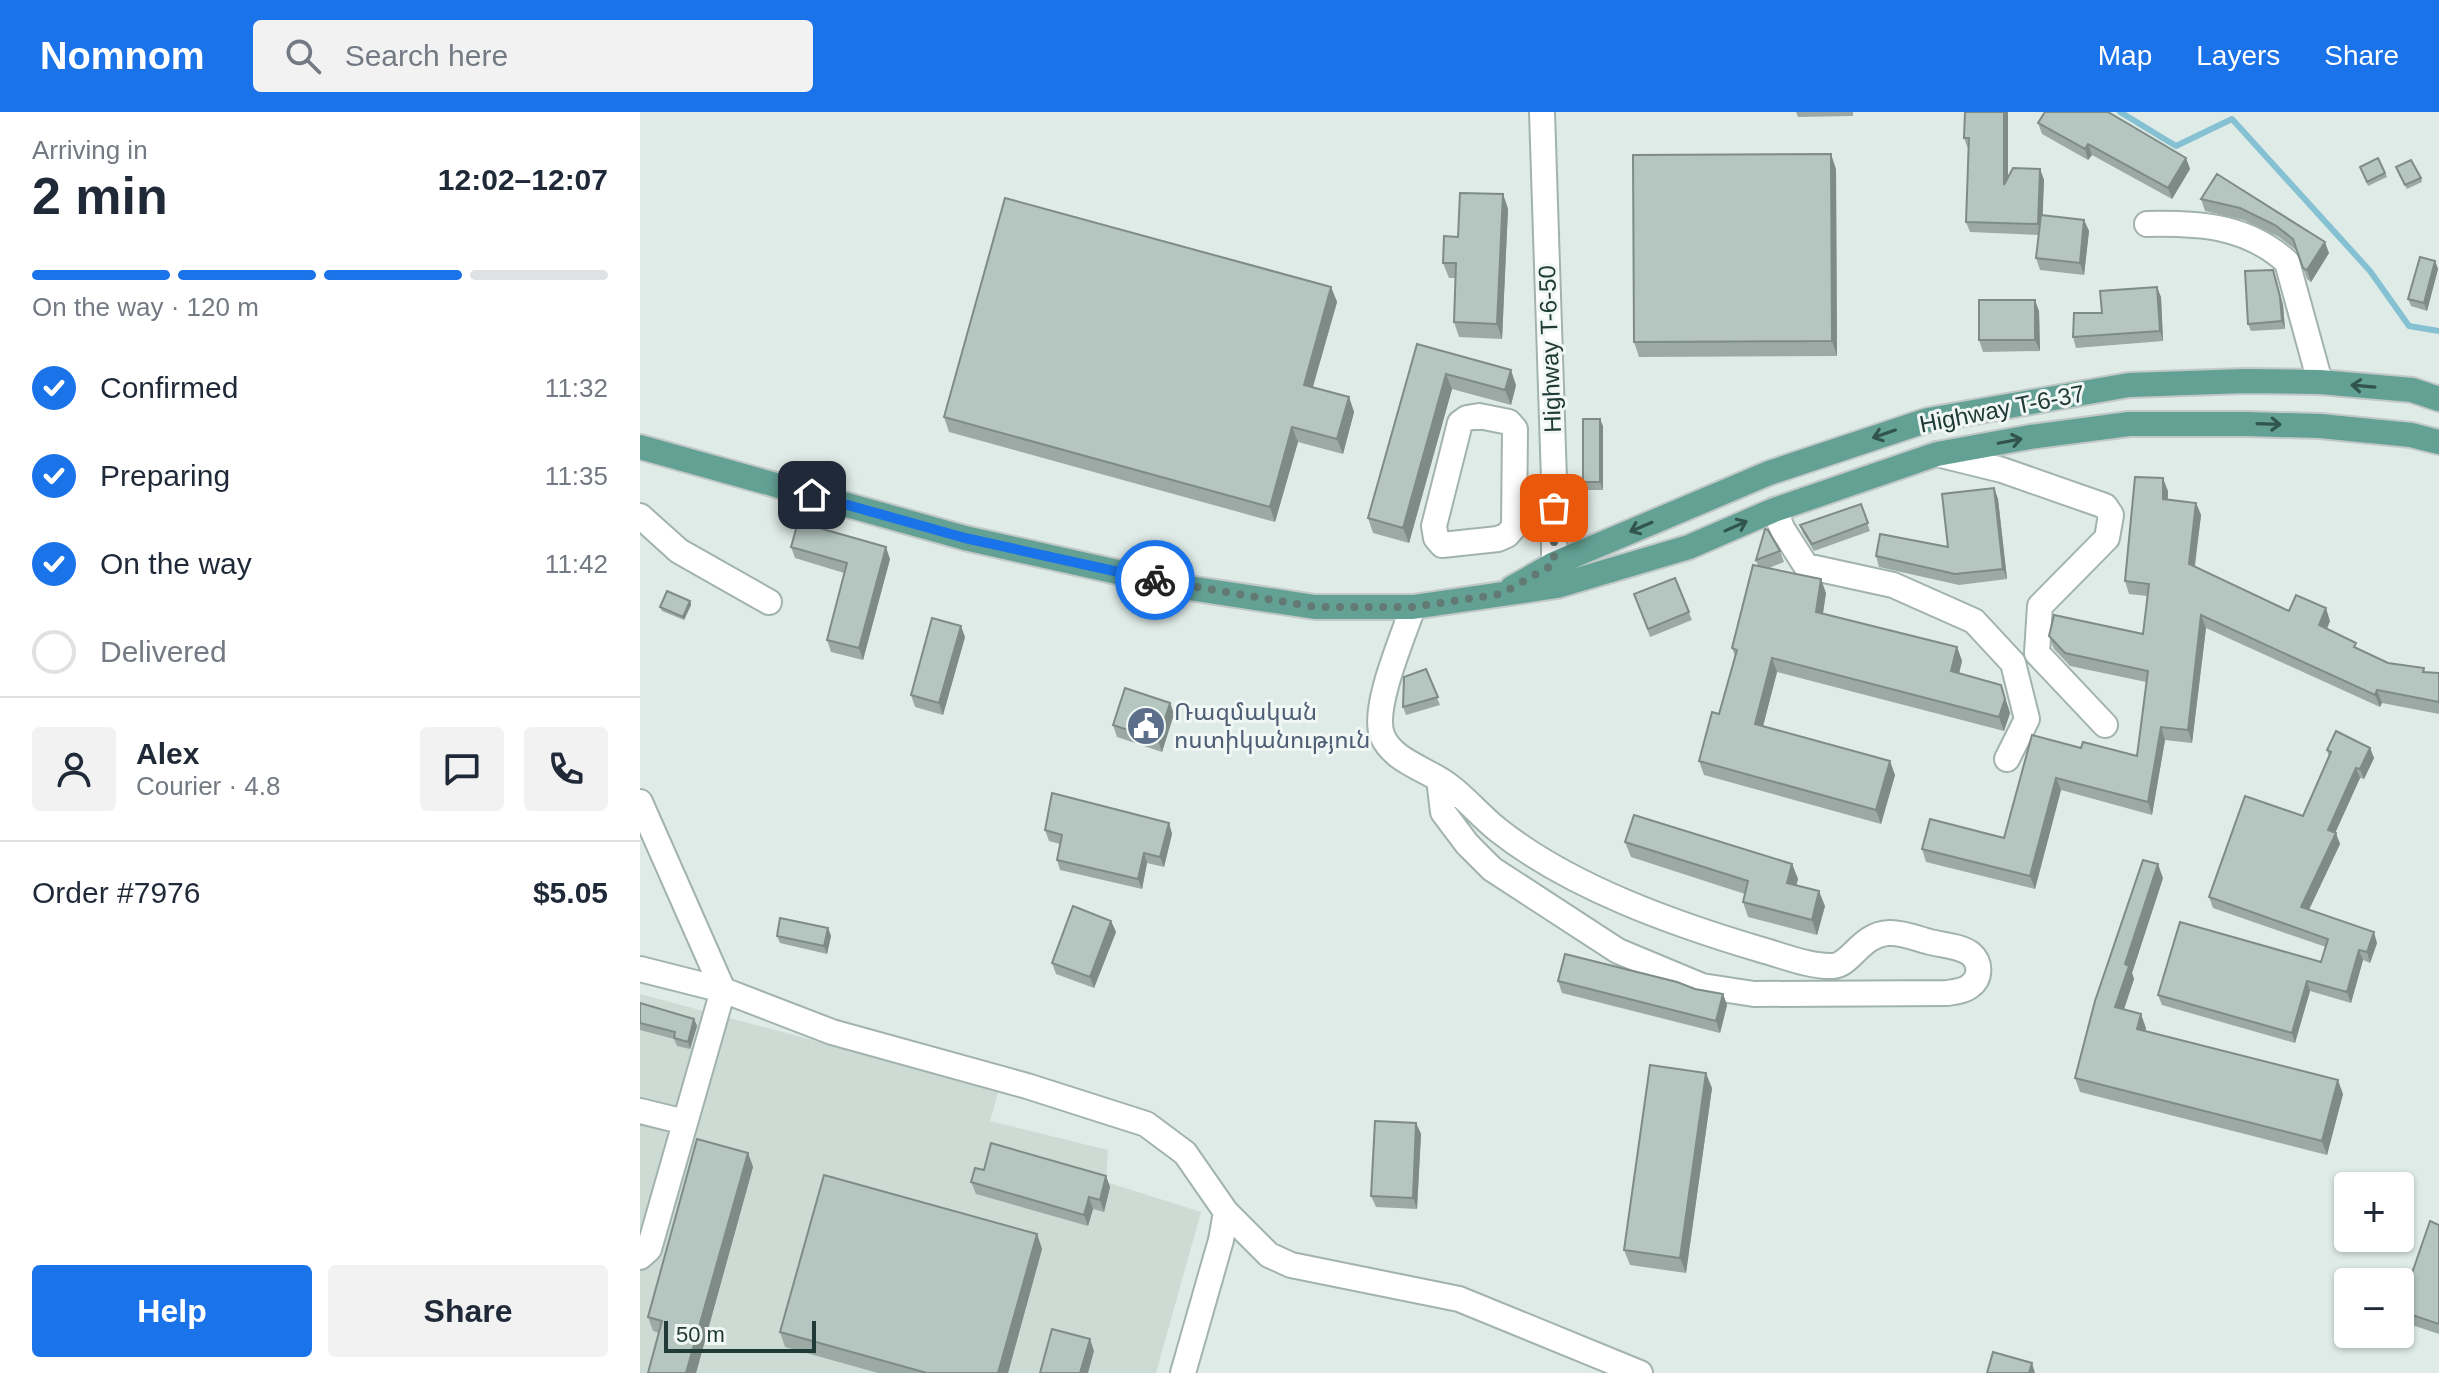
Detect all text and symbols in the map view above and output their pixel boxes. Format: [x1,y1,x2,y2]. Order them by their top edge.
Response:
search box [253,20,813,92]
icon: search [281,34,325,78]
text: Nomnom [40,35,205,77]
text: Search here [345,39,508,72]
text: Map [2098,40,2152,71]
text: Layers [2196,40,2280,71]
text: Share [2324,40,2399,71]
text: Arriving in [32,135,148,165]
text: 12:02–12:07 [438,163,608,196]
text: 2 min [32,167,168,225]
street label: Highway T-6-50 [1533,265,1566,433]
text: On the way · 120 m [32,292,259,322]
icon: check [32,366,76,410]
text: Confirmed [100,371,238,404]
text: 11:32 [545,373,608,403]
one-way arrow [2350,378,2377,393]
street label: Highway T-6-37 [1917,379,2087,438]
one-way arrow [2255,417,2282,432]
one-way arrow [1872,428,1897,443]
one-way arrow [1997,432,2022,447]
icon: check [32,454,76,498]
text: Preparing [100,459,230,492]
text: 11:35 [545,461,608,491]
pin [778,461,846,529]
icon: home [790,473,834,517]
pin [1520,474,1588,542]
icon: bag [1532,486,1576,530]
one-way arrow [1723,518,1748,533]
one-way arrow [1629,520,1654,535]
courier [1115,540,1195,620]
icon: check [32,542,76,586]
text: On the way [100,547,252,580]
text: 11:42 [545,549,608,579]
icon: bike [1133,558,1177,602]
text: Delivered [100,635,227,668]
place label: Ռազմական ոստիկանություն [1174,698,1370,754]
public building icon: Ռազմական ոստիկանություն [1125,705,1167,747]
button: person [32,727,116,811]
button: chat [420,727,504,811]
button: phone [524,727,608,811]
text: Alex [136,737,199,770]
text: Courier · 4.8 [136,771,281,801]
text: Order #7976 [32,876,200,909]
text: $5.05 [533,876,608,909]
map controls [2334,1172,2414,1348]
button: + [2334,1172,2414,1252]
button: Help [32,1265,312,1357]
button: Share [328,1265,608,1357]
button: − [2334,1268,2414,1348]
scale bar [664,1317,816,1353]
text: 50 m [676,1322,725,1347]

